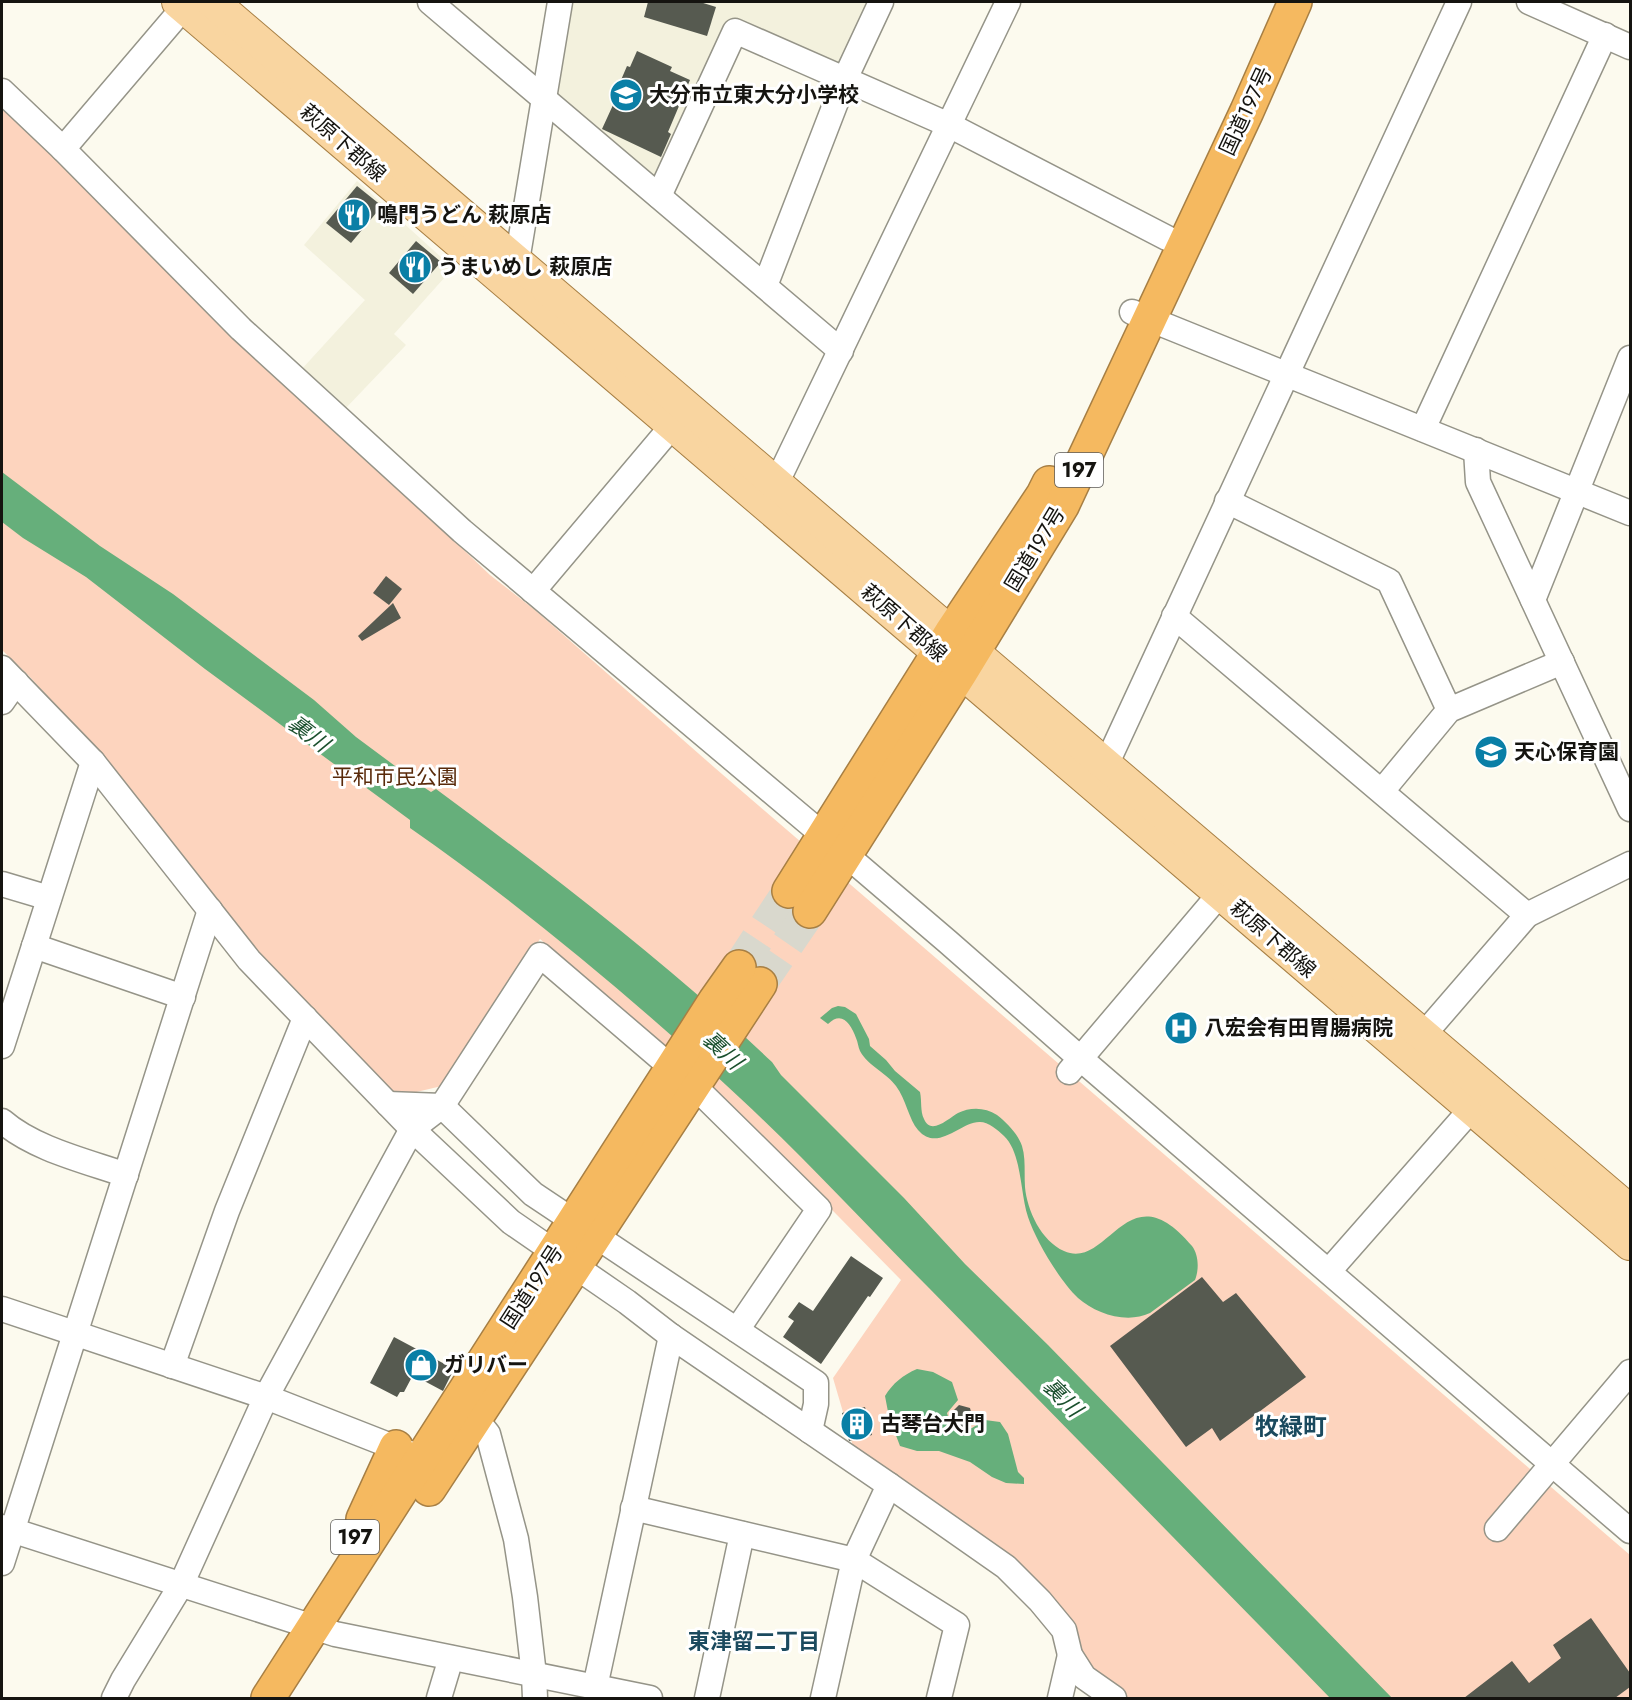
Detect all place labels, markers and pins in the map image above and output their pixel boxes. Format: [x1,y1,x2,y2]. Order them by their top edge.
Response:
school or university icon: 大分市立東大分小学校 [608,77,644,113]
place label: 大分市立東大分小学校 [649,80,859,110]
restaurant icon: 鳴門うどん 萩原店 [336,197,372,233]
place label: 鳴門うどん 萩原店 [377,200,551,230]
restaurant icon: うまいめし 萩原店 [397,249,433,285]
place label: うまいめし 萩原店 [438,252,612,282]
school or university icon: 天心保育園 [1473,734,1509,770]
place label: 天心保育園 [1514,737,1619,767]
hospital icon: 八宏会有田胃腸病院 [1163,1010,1199,1046]
place label: 八宏会有田胃腸病院 [1204,1013,1393,1043]
shop icon: ガリバー [403,1347,439,1383]
place label: ガリバー [444,1350,528,1380]
building icon: 古琴台大門 [839,1406,875,1442]
place label: 古琴台大門 [880,1409,985,1439]

